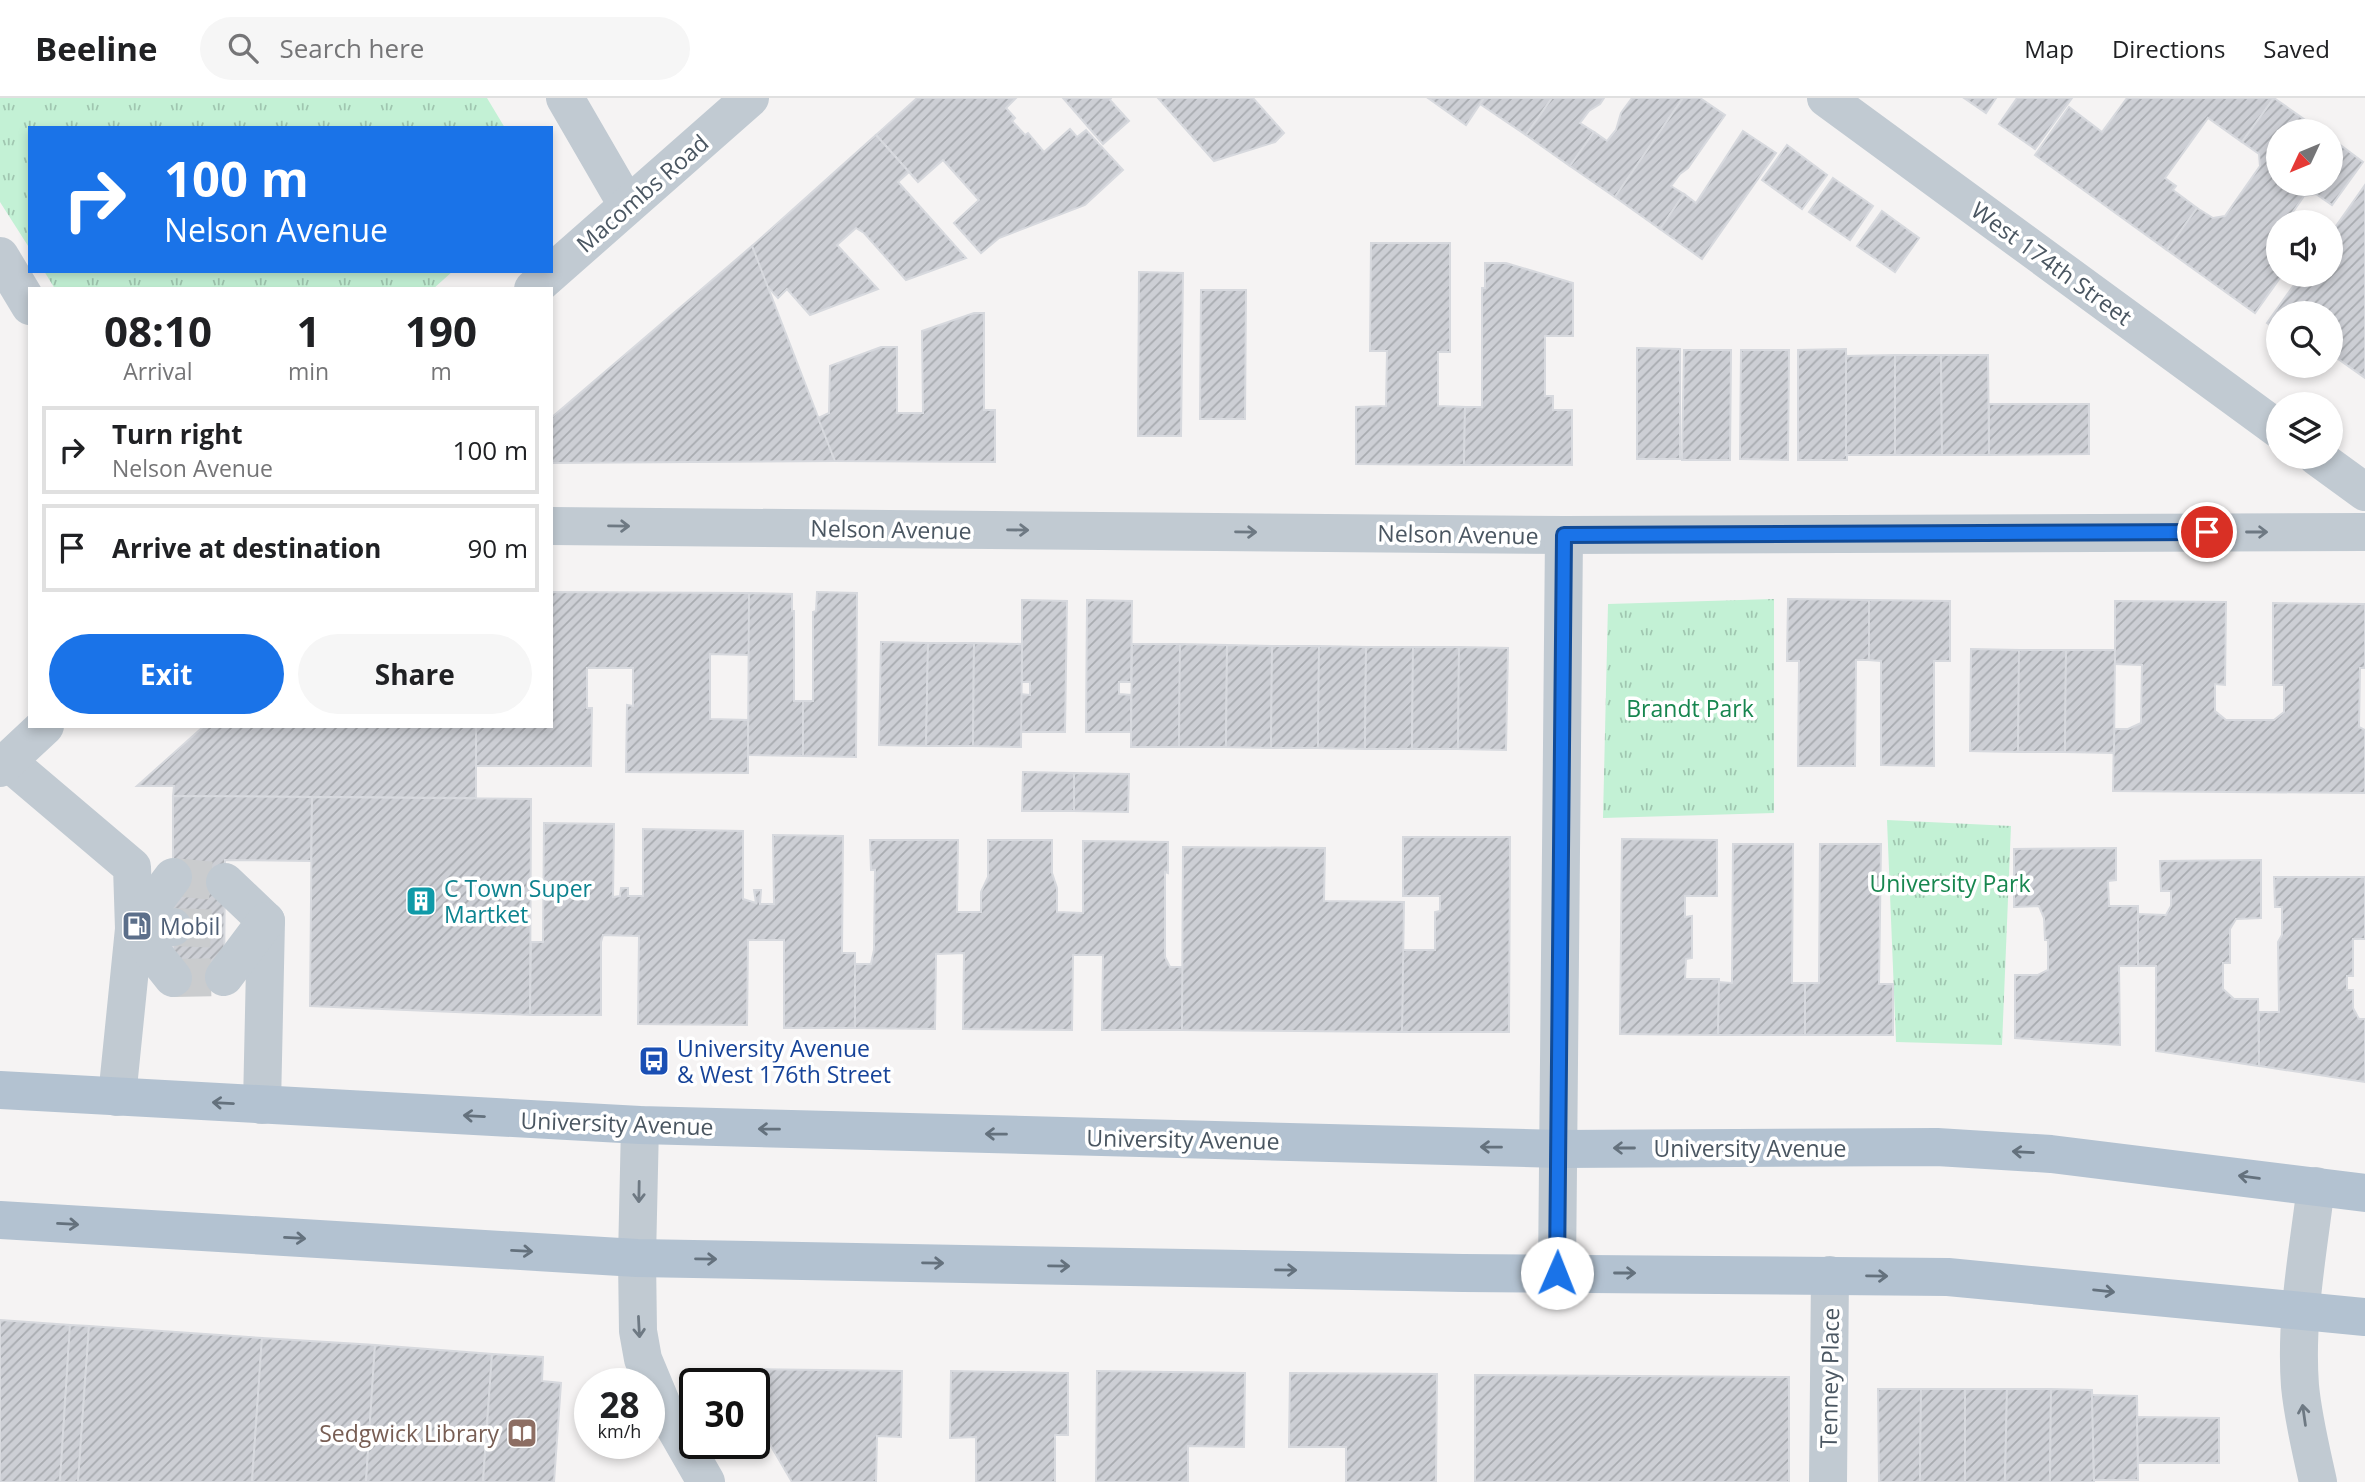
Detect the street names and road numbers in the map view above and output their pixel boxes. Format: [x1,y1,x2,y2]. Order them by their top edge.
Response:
street label: Macombs Road [569,127,715,259]
street label: West 174th Street [1965,194,2139,332]
street label: Nelson Avenue [810,512,972,546]
street label: Nelson Avenue [1377,517,1539,551]
street label: University Avenue [520,1104,714,1142]
street label: University Avenue [1086,1121,1280,1157]
street label: University Avenue [1653,1132,1847,1164]
street label: Tenney Place [1812,1307,1846,1449]

